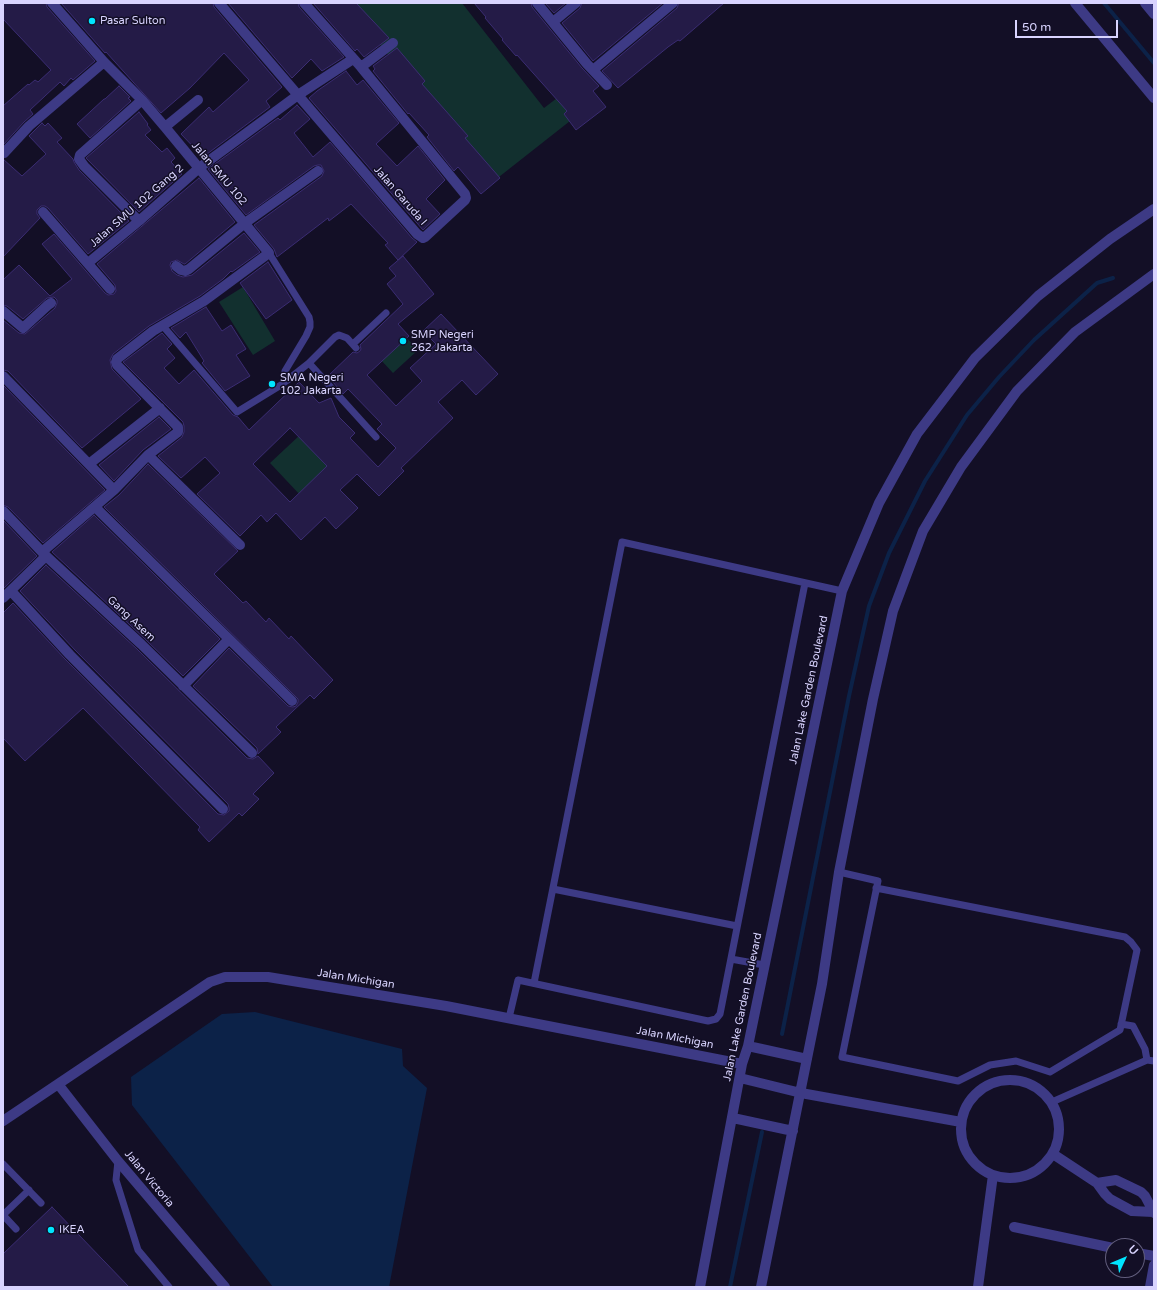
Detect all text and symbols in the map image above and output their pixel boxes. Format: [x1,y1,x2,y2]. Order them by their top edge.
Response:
scale bar [1017,12,1120,38]
place label: Pasar Sulton [100,14,165,28]
marker: Pasar Sulton [87,16,97,26]
text: 50 m [1022,20,1051,34]
street label: Jalan SMU 102 [189,139,249,209]
street label: Jalan SMU 102 Gang 2 [87,162,187,250]
street label: Jalan Garuda I [371,164,429,228]
place label: SMP Negeri 262 Jakarta [411,328,474,354]
marker: SMP Negeri 262 Jakarta [398,336,408,346]
place label: SMA Negeri 102 Jakarta [280,371,343,397]
marker: SMA Negeri 102 Jakarta [267,379,277,389]
street label: Gang Asem [104,593,158,645]
street label: Jalan Lake Garden Boulevard [787,615,831,765]
street label: Jalan Lake Garden Boulevard [721,932,765,1082]
street label: Jalan Michigan [316,966,396,992]
street label: Jalan Michigan [635,1024,715,1052]
street label: Jalan Victoria [121,1148,177,1210]
place label: IKEA [59,1223,85,1237]
marker: IKEA [46,1225,56,1235]
north arrow [1105,1238,1145,1278]
text: U [1126,1242,1141,1258]

